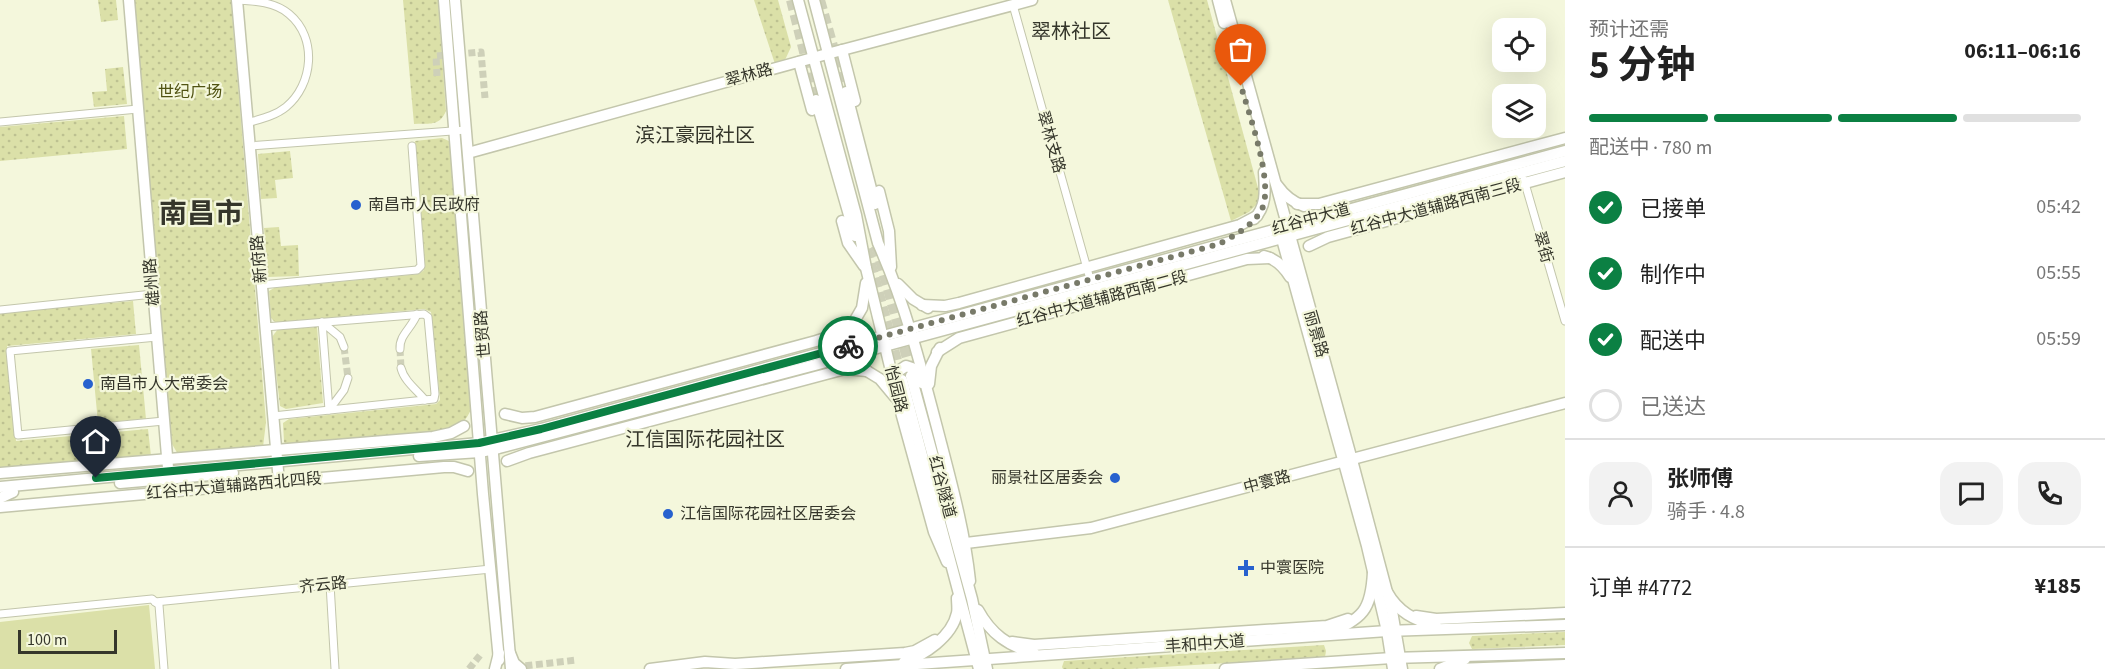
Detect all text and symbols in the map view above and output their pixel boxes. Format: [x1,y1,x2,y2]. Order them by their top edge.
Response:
text: 预计还需 [1589,16,1669,44]
district label: 翠林社区 [1031,18,1111,46]
map controls [1492,18,1546,138]
button: locate [1492,18,1546,72]
pin [1215,24,1266,86]
icon: bag [1224,33,1257,66]
text: 06:11–06:16 [1964,35,2081,67]
text: 5 分钟 [1589,38,1695,94]
street label: 翠林路 [723,58,775,92]
park label: 世纪广场 [158,81,222,103]
button: layers [1492,84,1546,138]
street label: 翠林支路 [1032,108,1070,176]
district label: 滨江豪园社区 [635,122,755,150]
text: 配送中 · 780 m [1589,134,1712,162]
street label: 红谷中大道辅路西南三段 [1348,174,1524,240]
icon: check [1589,191,1622,224]
text: 已接单 [1640,193,1706,225]
text: 05:42 [2036,193,2081,221]
district label: 南昌市 [159,194,243,234]
place label: 南昌市人民政府 [368,194,480,216]
marker: 南昌市人民政府 [349,198,363,212]
street label: 红谷中大道 [1270,198,1352,240]
street label: 翠街 [1528,229,1558,265]
street label: 新府路 [246,234,272,284]
street label: 雄州路 [139,257,165,307]
icon: check [1589,257,1622,290]
text: 制作中 [1640,259,1706,291]
text: 05:55 [2036,259,2081,287]
street label: 红谷中大道辅路西南二段 [1014,266,1190,332]
street label: 丽景路 [1299,308,1333,360]
street label: 世贸路 [470,309,496,359]
courier [818,316,878,376]
icon: check [1589,323,1622,356]
text: 配送中 [1640,325,1706,357]
text: 05:59 [2036,325,2081,353]
icon: bike [832,330,865,363]
street label: 怡园路 [880,363,912,415]
place label: 南昌市人大常委会 [100,373,228,395]
marker: 南昌市人大常委会 [81,377,95,391]
text: 已送达 [1640,391,1706,423]
pin [70,416,121,478]
icon: home [79,425,112,458]
district label: 江信国际花园社区 [625,426,785,454]
street label: 红谷隧道 [923,453,961,521]
button: person [1589,462,1652,525]
button: chat [1940,462,2003,525]
button: phone [2018,462,2081,525]
text: 张师傅 [1667,463,1733,495]
street label: 中寰路 [1241,465,1293,499]
street label: 红谷中大道辅路西北四段 [145,467,323,505]
place label: 丽景社区居委会 [991,467,1103,489]
marker: 丽景社区居委会 [1108,471,1122,485]
text: 骑手 · 4.8 [1667,498,1745,526]
place label: 江信国际花园社区居委会 [680,503,856,525]
marker: 江信国际花园社区居委会 [661,507,675,521]
place label: 中寰医院 [1260,557,1324,579]
marker: 中寰医院 [1237,559,1255,577]
text: ¥185 [2035,570,2081,602]
street label: 齐云路 [298,572,348,598]
text: 订单 #4772 [1589,572,1692,604]
scale bar [18,627,117,654]
text: 100 m [27,629,67,651]
street label: 丰和中大道 [1164,630,1246,658]

